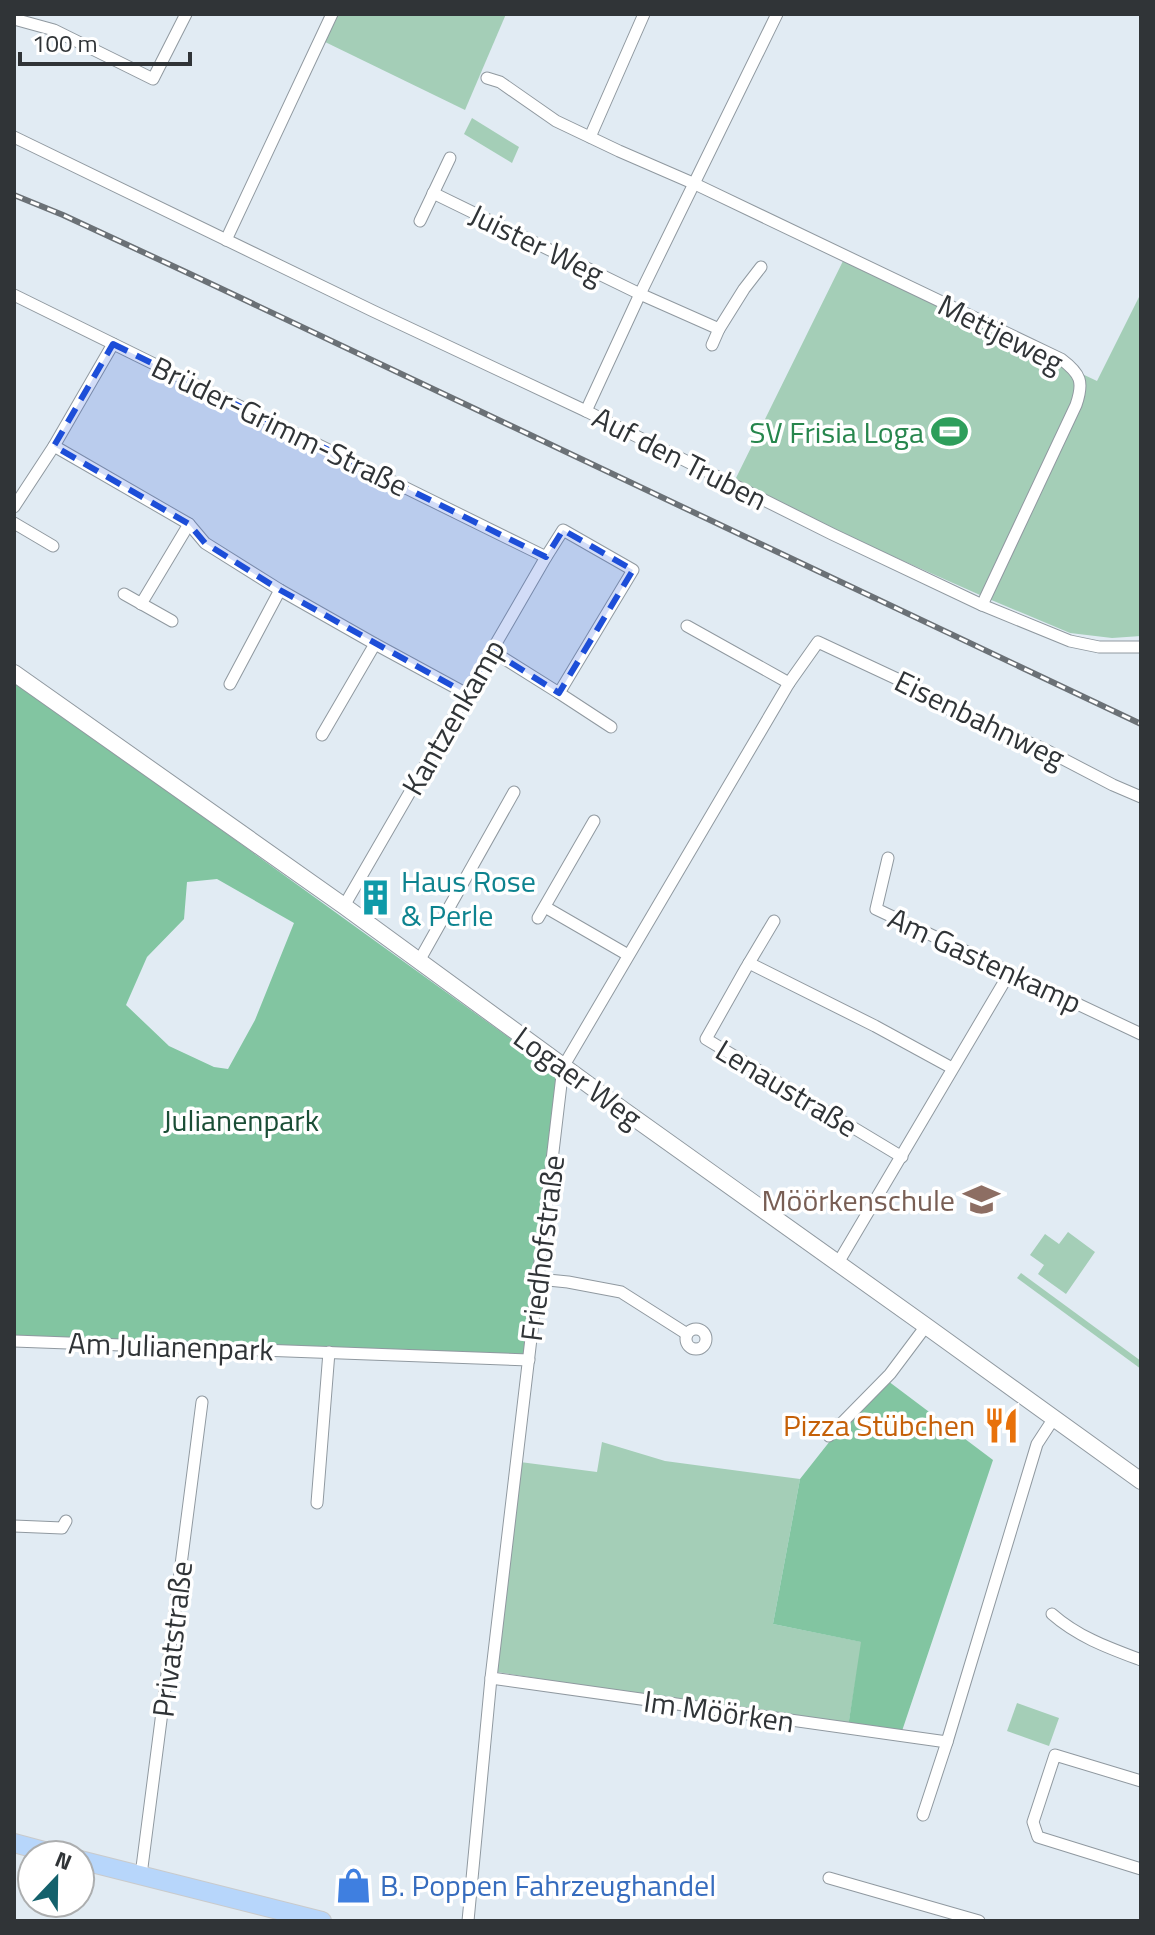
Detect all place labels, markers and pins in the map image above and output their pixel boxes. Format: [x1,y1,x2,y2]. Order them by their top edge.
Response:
place label: SV Frisia Loga [749,409,924,455]
sports icon: SV Frisia Loga [931,413,969,451]
place label: Haus Rose & Perle [401,858,536,938]
building icon: Haus Rose & Perle [356,879,394,917]
place label: Möörkenschule [762,1177,955,1223]
school or university icon: Möörkenschule [962,1181,1000,1219]
place label: Pizza Stübchen [783,1402,975,1448]
restaurant icon: Pizza Stübchen [982,1406,1020,1444]
place label: B. Poppen Fahrzeughandel [380,1862,716,1908]
shop icon: B. Poppen Fahrzeughandel [335,1866,373,1904]

